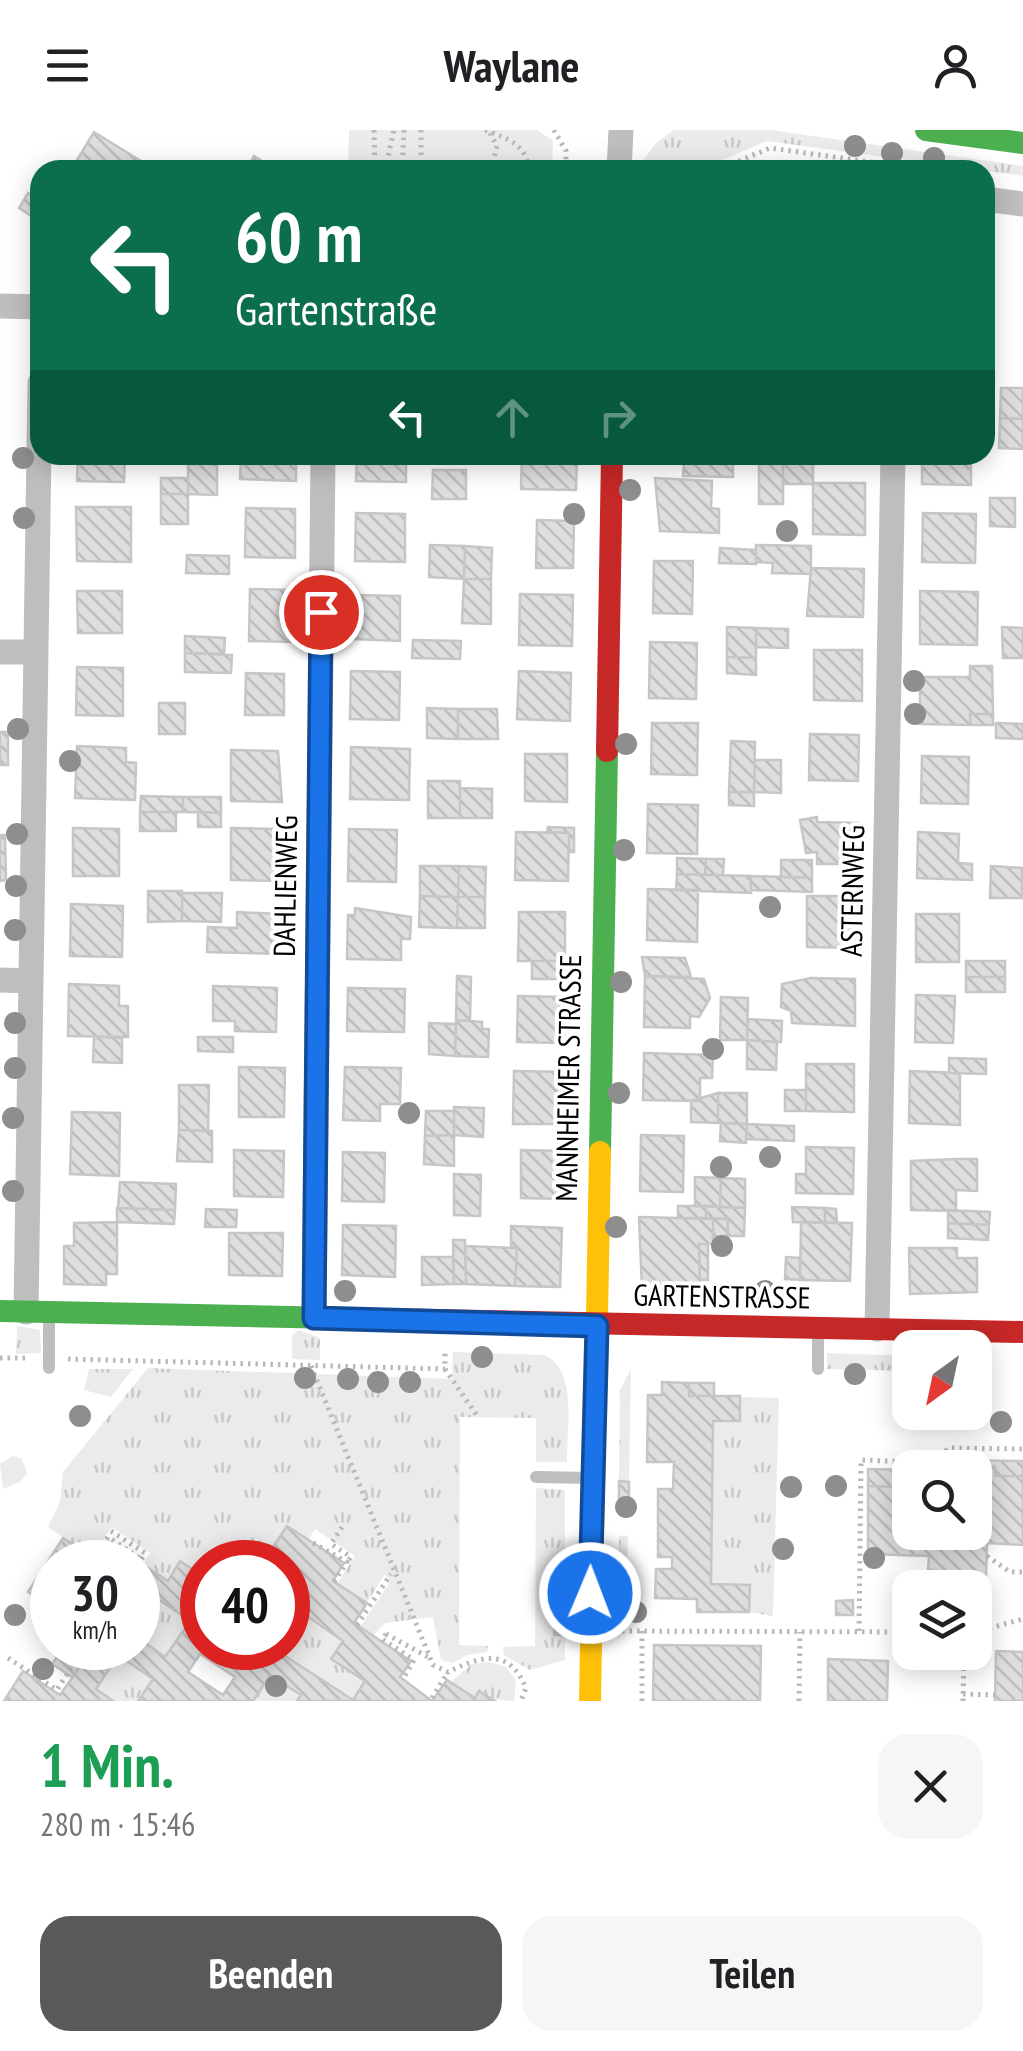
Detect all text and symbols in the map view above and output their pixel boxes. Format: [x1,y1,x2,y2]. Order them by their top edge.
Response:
text: Waylane [444,36,580,94]
icon: menu [40,38,95,93]
icon: person [928,38,983,93]
text: 60 m [235,191,363,281]
icon: left [70,200,200,330]
text: Gartenstraße [235,279,437,337]
icon: left [380,390,435,445]
icon: ahead [485,390,540,445]
icon: right [590,390,645,445]
pin [279,570,364,655]
icon: arrive [294,585,349,640]
street label: DAHLIENWEG [264,815,305,957]
street label: ASTERNWEG [831,825,872,957]
street label: MANNHEIMER STRASSE [546,954,589,1202]
street label: GARTENSTRASSE [633,1274,811,1317]
north arrow [892,1330,992,1430]
map controls [892,1330,992,1670]
button: search [892,1450,992,1550]
speed limit sign: 40 [180,1540,310,1670]
position arrow [538,1541,642,1645]
text: 30 [71,1560,119,1625]
button: layers [892,1570,992,1670]
text: km/h [73,1614,117,1646]
text: 1 Min. [40,1726,174,1804]
button: close [878,1734,983,1839]
text: 280 m · 15:46 [40,1803,195,1845]
button: Beenden [40,1916,502,2031]
button: Teilen [522,1916,983,2031]

